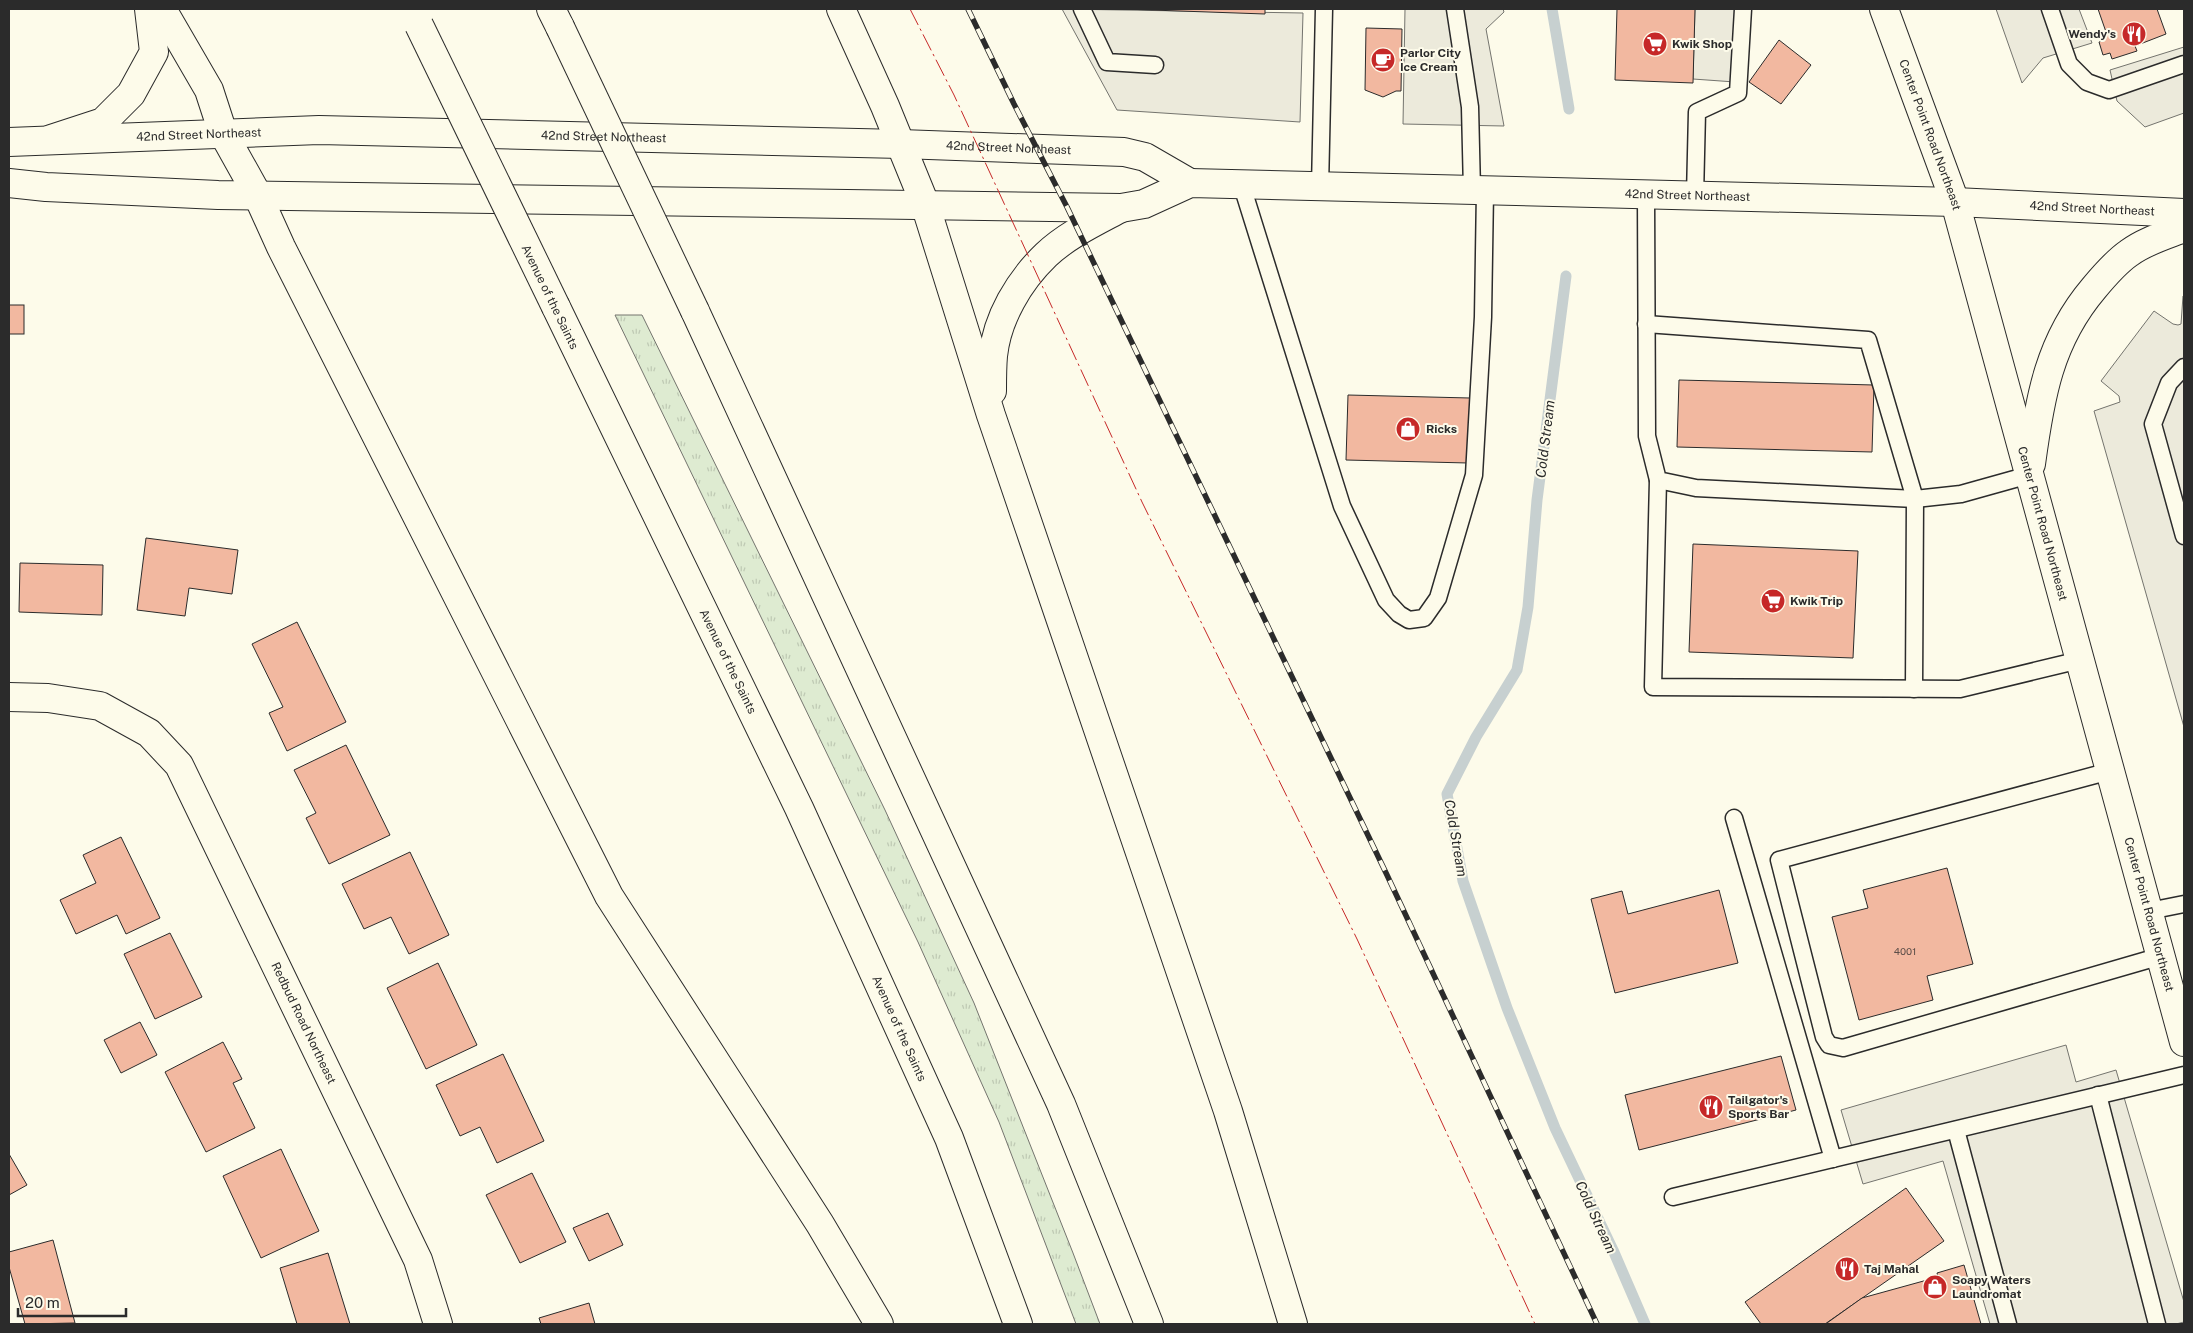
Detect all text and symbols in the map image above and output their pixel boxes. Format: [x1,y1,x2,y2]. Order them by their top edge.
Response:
restaurant icon: Wendy's [2121,21,2147,47]
place label: Wendy's [2068,27,2116,41]
supermarket icon: Kwik Shop [1642,31,1668,57]
place label: Kwik Shop [1672,37,1732,51]
place label: Parlor City Ice Cream [1400,46,1461,74]
cafe icon: Parlor City Ice Cream [1370,47,1396,73]
street label: Center Point Road Northeast [1896,57,1964,212]
street label: 42nd Street Northeast [136,125,262,144]
street label: 42nd Street Northeast [541,128,667,145]
street label: 42nd Street Northeast [946,139,1072,157]
street label: 42nd Street Northeast [1624,187,1751,204]
street label: 42nd Street Northeast [2029,199,2156,219]
street label: Avenue of the Saints [519,243,581,351]
water label: Cold Stream [1532,399,1558,479]
shop icon: Ricks [1395,416,1421,442]
place label: Ricks [1426,422,1457,436]
street label: Center Point Road Northeast [2015,445,2071,603]
supermarket icon: Kwik Trip [1760,588,1786,614]
place label: Kwik Trip [1790,594,1843,608]
street label: Avenue of the Saints [697,607,759,716]
water label: Cold Stream [1441,798,1471,878]
street label: Center Point Road Northeast [2121,836,2177,993]
house number: 4001 [1894,945,1916,957]
street label: Redbud Road Northeast [268,960,339,1086]
street label: Avenue of the Saints [869,973,929,1084]
place label: Tailgator's Sports Bar [1728,1093,1789,1121]
restaurant icon: Tailgator's Sports Bar [1698,1094,1724,1120]
water label: Cold Stream [1572,1178,1620,1256]
restaurant icon: Taj Mahal [1834,1256,1860,1282]
place label: Taj Mahal [1864,1262,1919,1276]
place label: Soapy Waters Laundromat [1952,1273,2031,1301]
shop icon: Soapy Waters Laundromat [1922,1274,1948,1300]
scale bar [18,1286,125,1318]
text: 20 m [25,1294,60,1311]

